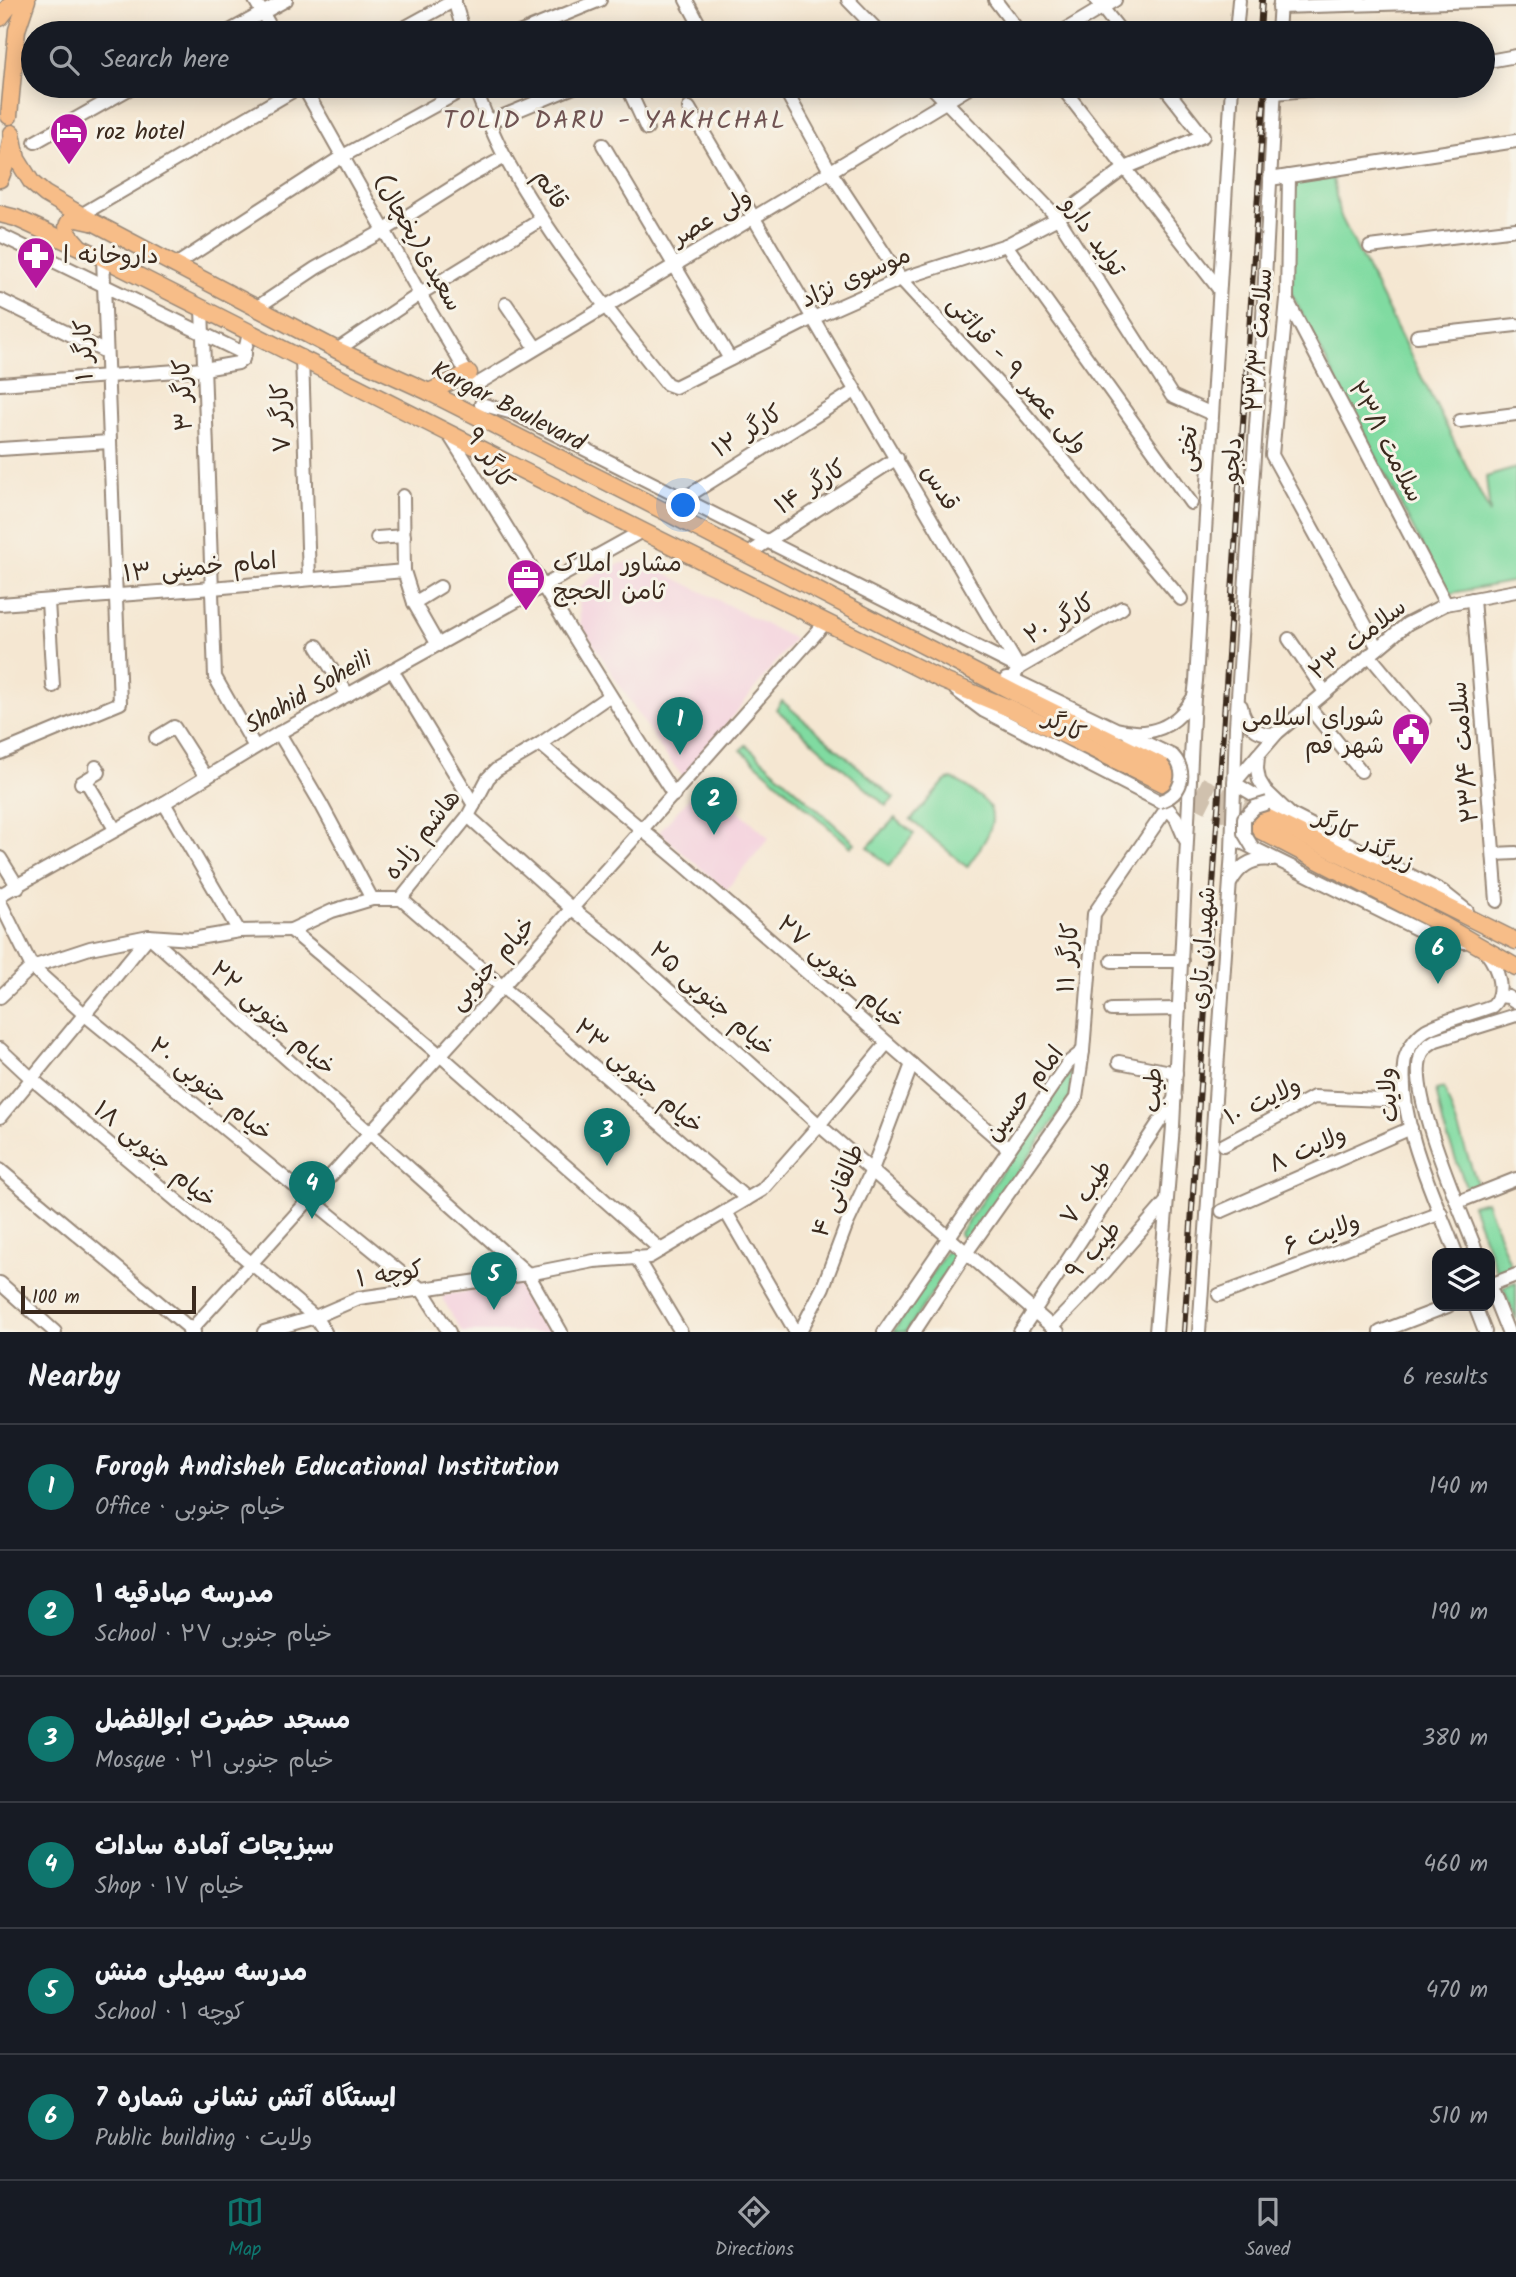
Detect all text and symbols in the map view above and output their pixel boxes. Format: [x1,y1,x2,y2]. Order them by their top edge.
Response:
search box [21,21,1495,98]
text: Search here [101,39,229,81]
icon: search [45,41,83,79]
district label: TOLID DARU - YAKHCHAL [443,100,787,142]
hotel icon: roz hotel [48,111,90,166]
place label: roz hotel [96,113,185,152]
street label: قائم [522,162,578,218]
street label: سعیدی(یخچال) [362,167,472,319]
street label: ولی عصر [662,179,760,258]
street label: تولید دارو [1050,188,1136,286]
pharmacy icon: داروخانه ا [15,235,57,290]
street label: موسوی نژاد [795,236,917,320]
place label: داروخانه ا [63,237,159,276]
street label: سلامت ۲۳/۳ [1236,267,1284,413]
street label: ولی عصر ۹ - قرائتی [937,287,1097,463]
street label: کارگر ۱ [64,319,106,381]
street label: Kargar Boulevard [424,351,593,463]
street label: کارگر ۳ [163,358,205,432]
street label: سلامت ۲۳/۱ [1337,374,1433,510]
street label: کارگر ۷ [261,383,303,453]
street label: کارگر ۱۲ [705,395,791,469]
street label: کارگر ۹ [454,420,524,498]
street label: تختی [1168,424,1210,473]
street label: دلجو [1212,436,1254,485]
street label: کارگر ۱۴ [767,450,855,526]
street label: قدس [910,457,968,519]
your location [666,488,700,522]
street label: امام خمینی ۱۳ [122,542,278,594]
place label: مشاور املاک ثامن الحجج [553,545,682,612]
office icon: مشاور املاک ثامن الحجج [505,557,547,612]
street label: کارگر ۲۰ [1017,584,1103,656]
street label: سلامت ۲۳ [1300,589,1416,691]
street label: Shahid Soheili [238,640,381,745]
street label: سلامت ۲۳/۴ [1439,680,1491,824]
pin: 1 [657,697,703,755]
street label: کارگر [1034,699,1092,754]
place label: شورای اسلامی شهر قم [1242,699,1384,766]
public building icon: شورای اسلامی شهر قم [1390,711,1432,766]
pin: 2 [691,777,737,835]
street label: هاشم زاده [375,781,471,889]
street label: زیرگذر کارگر [1305,798,1421,883]
street label: شهیدان تاری [1180,885,1228,1011]
street label: خیام جنوبی ۲۷ [767,906,913,1040]
street label: خیام جنوبی [440,908,546,1020]
street label: کارگر ۱۱ [1047,922,1091,994]
pin: 6 [1415,926,1461,984]
street label: خیام جنوبی ۲۵ [639,933,783,1067]
street label: خیام جنوبی ۲۲ [200,952,344,1086]
street label: خیام جنوبی ۲۳ [564,1009,712,1145]
street label: خیام جنوبی ۲۰ [140,1028,280,1152]
street label: امام حسین [975,1037,1075,1151]
street label: طیب [1133,1066,1175,1114]
street label: ولایت [1368,1066,1410,1124]
street label: ولایت ۱۰ [1218,1067,1308,1137]
street label: خیام جنوبی ۱۸ [84,1092,224,1218]
pin: 3 [584,1108,630,1166]
street label: ولایت ۸ [1263,1116,1353,1184]
street label: طالقانی ۴ [802,1138,876,1244]
street label: طیب ۷ [1051,1152,1123,1234]
pin: 4 [289,1161,335,1219]
street label: ولایت ۶ [1278,1203,1366,1267]
street label: طیب ۹ [1056,1212,1132,1290]
map controls [1432,1248,1495,1311]
button: layers [1432,1248,1495,1311]
street label: کوچه ۱ [354,1250,426,1300]
pin: 5 [471,1252,517,1310]
scale bar [21,1283,196,1315]
text: 100 m [32,1283,80,1313]
text: Nearby [28,1354,120,1402]
text: 6 results [1403,1360,1488,1396]
text: Forogh Andisheh Educational Institution [95,1447,559,1489]
text: 1 [48,1469,54,1505]
text: 140 m [1429,1469,1488,1505]
text: Office · خیام جنوبی [95,1490,285,1526]
text: مدرسه صادقیه ۱ [95,1574,274,1616]
text: 2 [44,1595,58,1631]
text: 190 m [1431,1595,1488,1631]
text: School · خیام جنوبی ۲۷ [95,1617,332,1653]
text: مسجد حضرت ابوالفضل [95,1700,350,1742]
text: 3 [45,1721,57,1757]
text: 380 m [1422,1721,1488,1757]
text: Mosque · خیام جنوبی ۲۱ [95,1743,334,1779]
text: سبزیجات آماده سادات [95,1826,334,1868]
text: 4 [45,1847,57,1883]
text: 460 m [1424,1847,1488,1883]
text: Shop · خیام ۱۷ [95,1869,244,1905]
text: مدرسه سهیلی منش [95,1952,307,1994]
text: 5 [45,1973,57,2009]
text: 470 m [1426,1973,1488,2009]
text: School · کوچه ۱ [95,1995,245,2031]
text: ایستگاه آتش نشانی شماره 7 [95,2078,396,2120]
text: 6 [45,2099,57,2135]
text: 510 m [1429,2099,1488,2135]
text: Public building · ولایت [95,2121,312,2157]
tab: Map [226,2193,264,2265]
tab: Directions [715,2193,794,2265]
tab: Saved [1245,2193,1290,2265]

